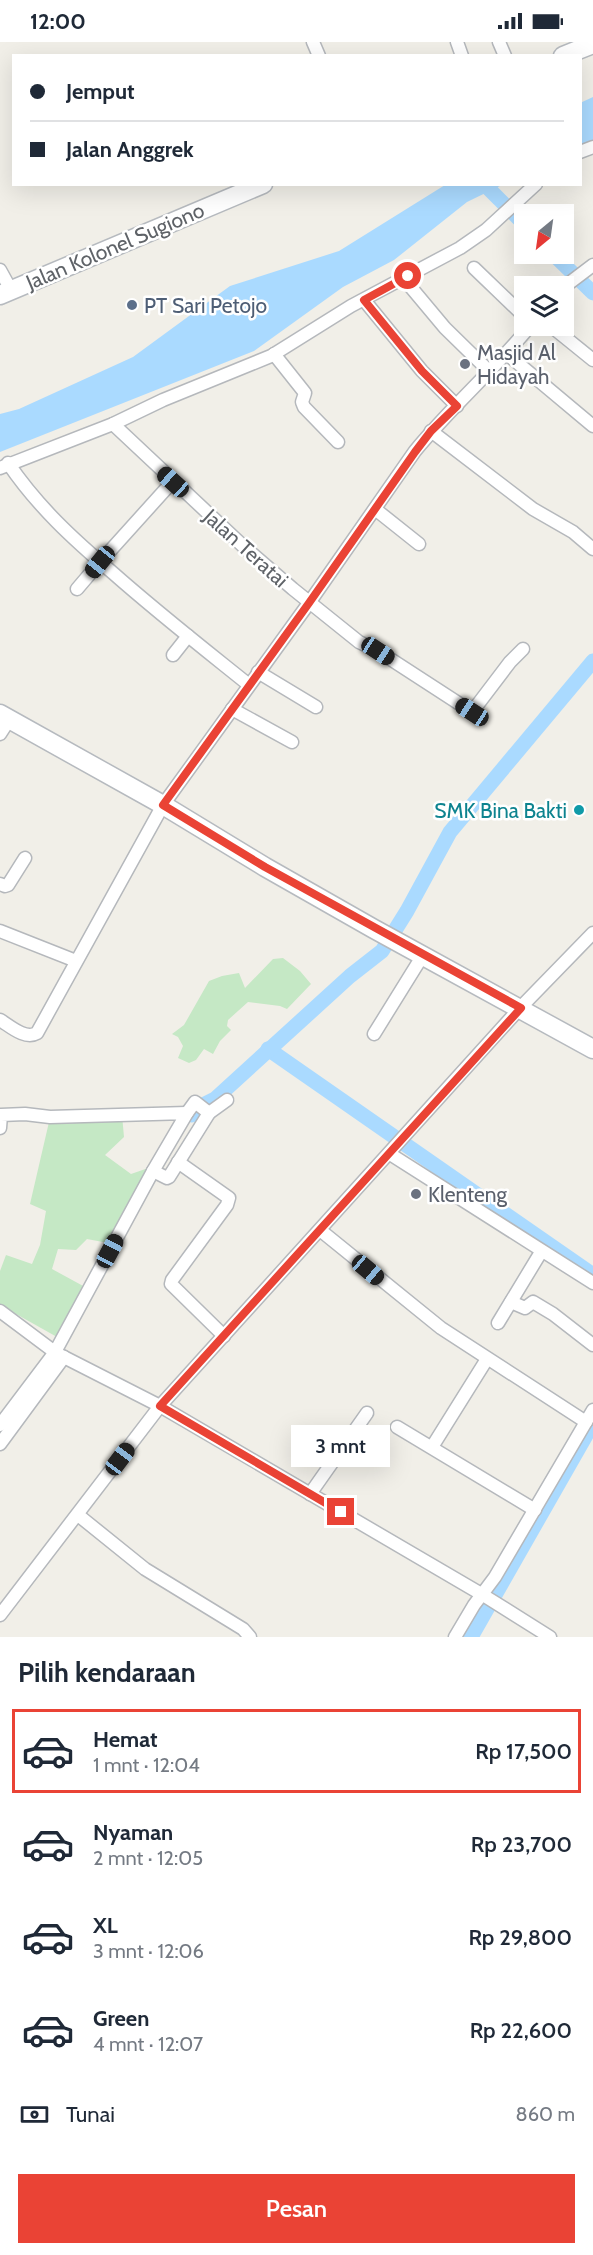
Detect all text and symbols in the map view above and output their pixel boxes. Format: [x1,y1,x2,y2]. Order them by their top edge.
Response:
text: 12:00 [30,8,86,35]
text: Jemput [66,78,135,105]
text: Jalan Anggrek [66,136,194,163]
street label: Jalan Kolonel Sugiono [21,197,208,295]
north arrow [514,204,574,264]
map controls [514,204,574,336]
route start [394,262,421,289]
button: layers [514,276,574,336]
place label: PT Sari Petojo [144,293,267,319]
marker: PT Sari Petojo [125,298,139,312]
place label: Masjid Al Hidayah [477,340,556,389]
marker: Masjid Al Hidayah [458,357,472,371]
car [154,463,192,501]
street label: Jalan Teratai [198,503,293,592]
car [82,542,118,582]
car [358,634,398,668]
car [452,695,492,729]
place label: SMK Bina Bakti [434,798,567,823]
marker: SMK Bina Bakti [572,803,586,817]
place label: Klenteng [428,1182,508,1207]
marker: Klenteng [409,1187,423,1201]
car [94,1231,126,1271]
car [348,1252,388,1288]
callout: 3 mnt [292,1425,391,1467]
text: 3 mnt [315,1434,366,1458]
car [102,1439,138,1479]
route end [327,1498,354,1525]
text: Pilih kendaraan [18,1656,196,1689]
icon: car [21,1724,75,1778]
text: Hemat [93,1726,158,1753]
text: Rp 17,500 [475,1738,572,1765]
text: 1 mnt · 12:04 [93,1753,200,1777]
icon: car [21,1817,75,1871]
text: Nyaman [93,1819,173,1846]
text: Rp 23,700 [471,1831,572,1858]
text: 2 mnt · 12:05 [93,1846,203,1870]
icon: car [21,1910,75,1964]
text: XL [93,1912,118,1939]
text: Rp 29,800 [468,1924,572,1951]
text: 3 mnt · 12:06 [93,1939,204,1963]
icon: car [21,2003,75,2057]
text: Green [93,2005,149,2032]
text: Rp 22,600 [470,2017,572,2044]
text: 4 mnt · 12:07 [93,2032,203,2056]
icon: cash [18,2098,51,2131]
text: Tunai [66,2101,115,2128]
text: 860 m [516,2102,575,2126]
button: Pesan [18,2174,575,2243]

